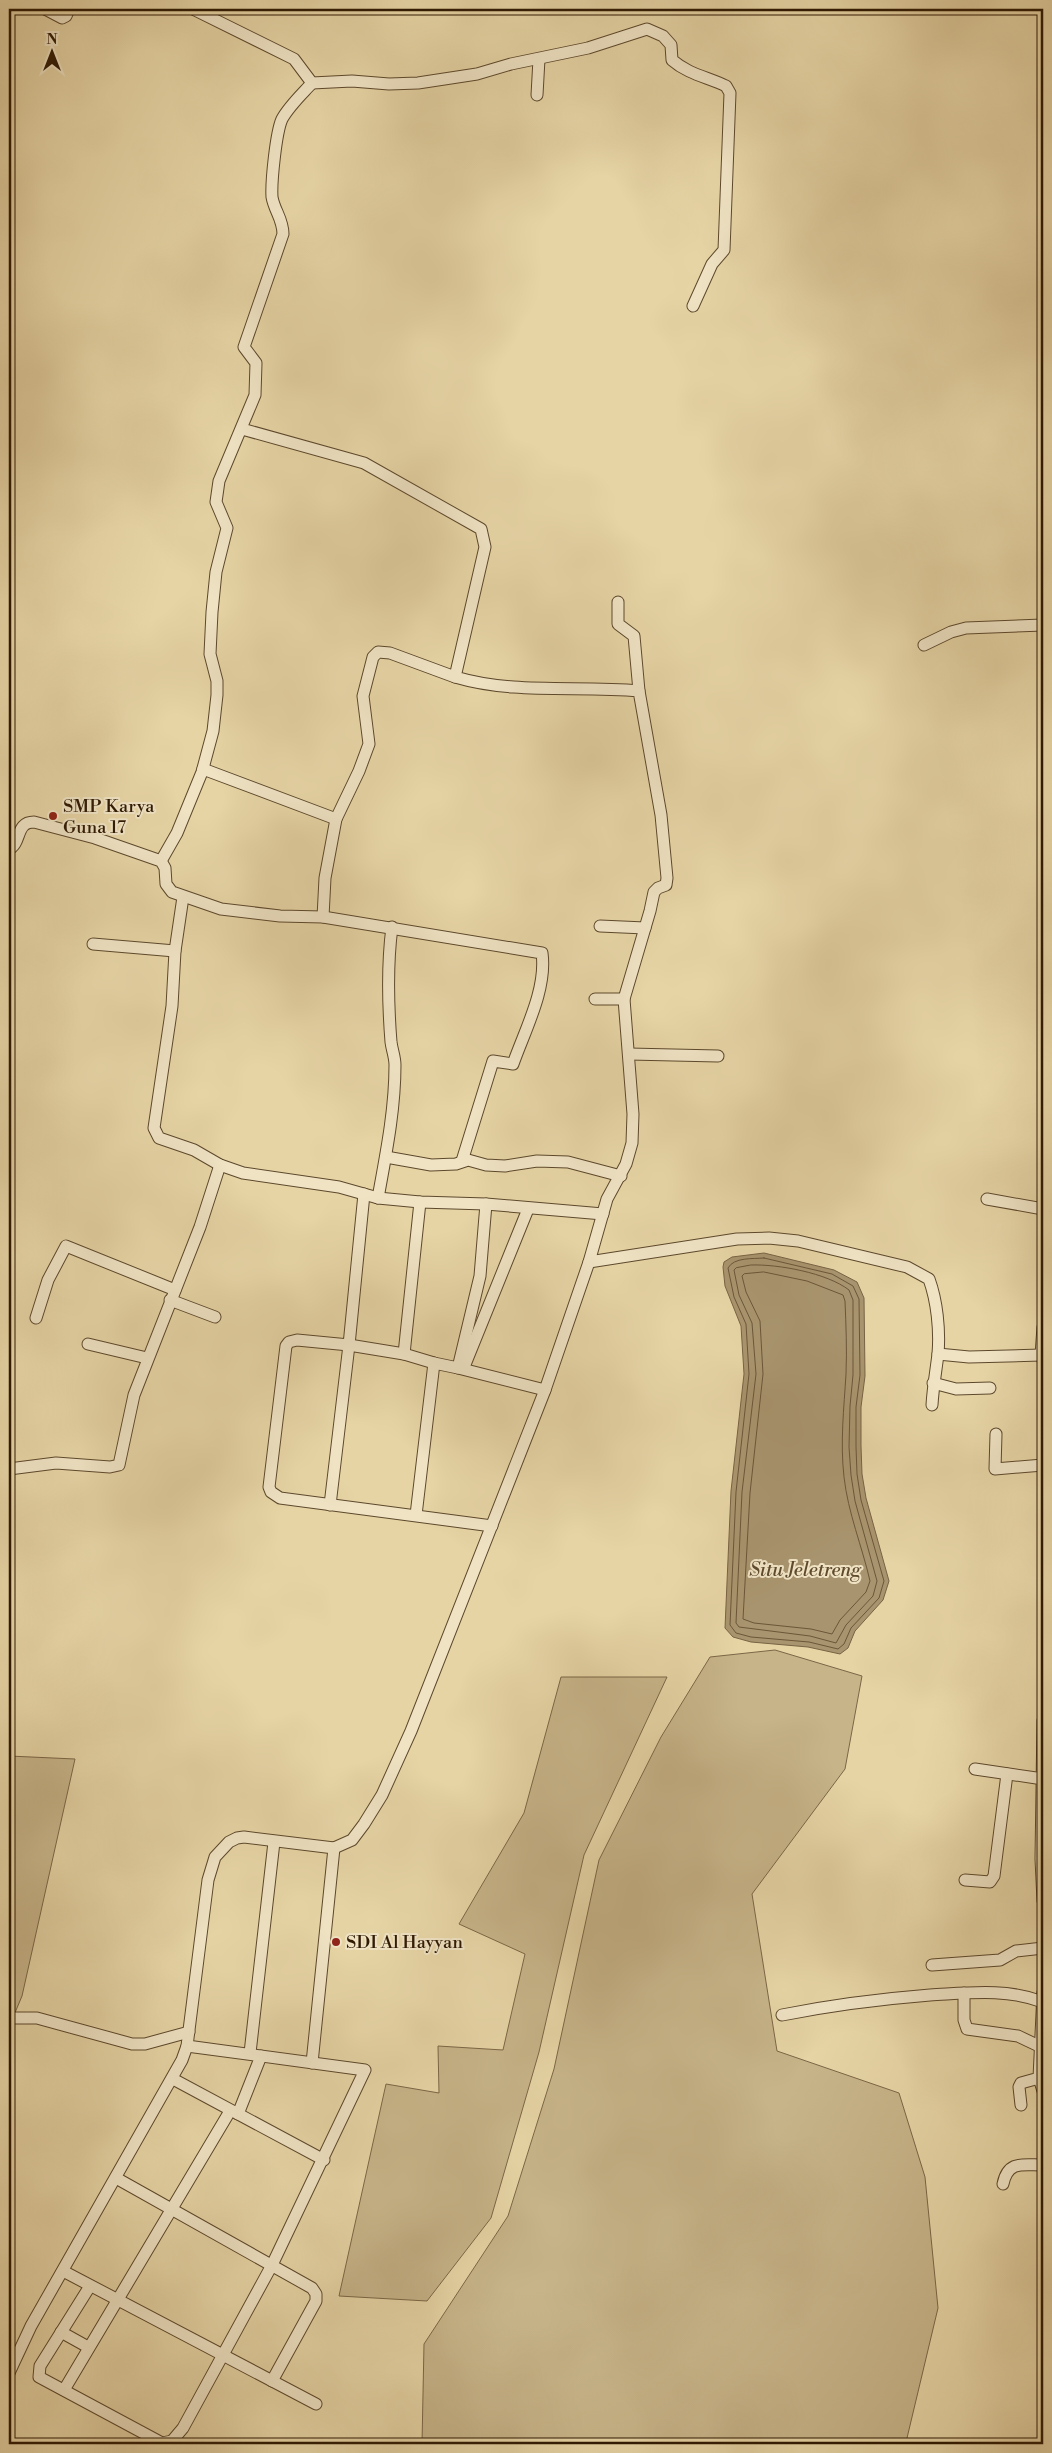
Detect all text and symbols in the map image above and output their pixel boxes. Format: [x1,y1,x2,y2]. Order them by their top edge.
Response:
north arrow [28,28,78,78]
text: N [46,31,58,49]
place label: SMP Karya Guna 17 [63,795,155,839]
marker: SMP Karya Guna 17 [47,810,59,822]
water label: Situ Jeletreng [749,1558,862,1582]
place label: SDI Al Hayyan [346,1931,463,1954]
marker: SDI Al Hayyan [330,1936,342,1948]

